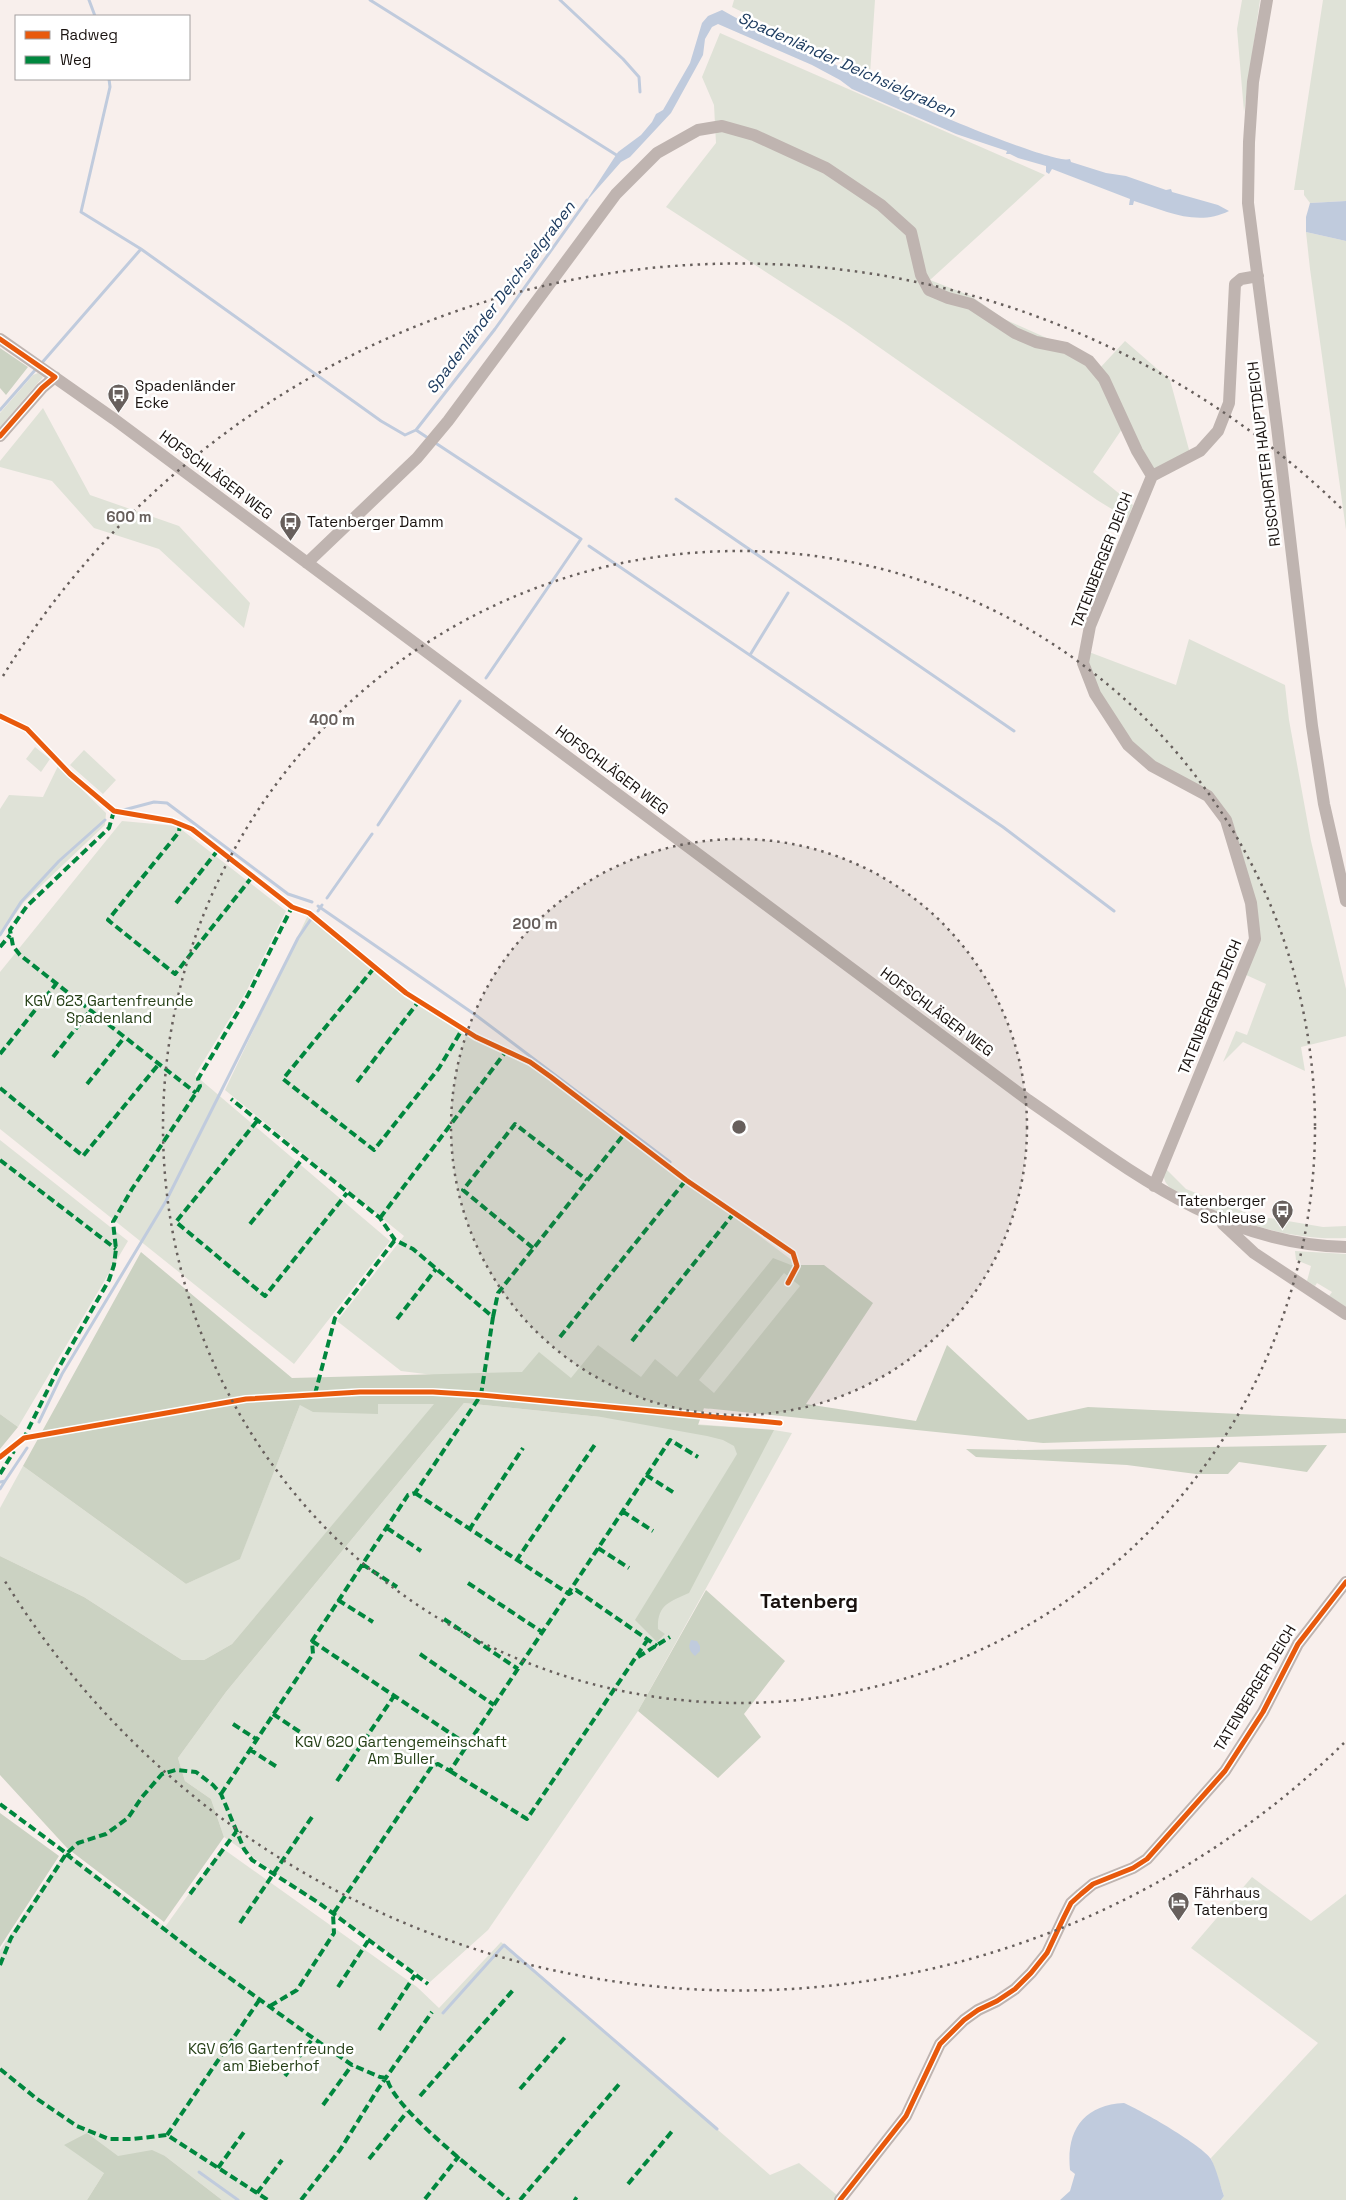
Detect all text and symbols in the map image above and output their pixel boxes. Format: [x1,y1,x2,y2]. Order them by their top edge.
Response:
water label: Spadenländer Deichsielgraben [735,7,960,122]
legend [15,15,190,80]
text: Radweg [60,25,118,44]
text: Weg [60,50,91,69]
water label: Spadenländer Deichsielgraben [421,196,580,398]
street label: RUSCHORTER HAUPTDEICH [1243,360,1284,548]
place label: Spadenländer Ecke [135,376,236,412]
bus stop icon: Spadenländer Ecke [107,383,131,414]
street label: HOFSCHLÄGER WEG [156,426,277,523]
street label: TATENBERGER DEICH [1067,489,1136,631]
text: 600 m [106,507,152,526]
bus stop icon: Tatenberger Damm [279,510,303,541]
place label: Tatenberger Damm [307,512,444,531]
text: 400 m [309,710,355,729]
street label: HOFSCHLÄGER WEG [552,721,673,818]
text: 200 m [513,914,557,933]
street label: TATENBERGER DEICH [1174,936,1245,1077]
street label: HOFSCHLÄGER WEG [877,963,998,1060]
park label: KGV 623 Gartenfreunde Spadenland [25,991,194,1027]
centre of rings [730,1118,748,1136]
place label: Tatenberger Schleuse [1178,1191,1266,1227]
bus stop icon: Tatenberger Schleuse [1270,1198,1294,1229]
district label: Tatenberg [760,1588,858,1614]
street label: TATENBERGER DEICH [1209,1621,1300,1754]
park label: KGV 620 Gartengemeinschaft Am Buller [295,1732,507,1768]
place label: Fährhaus Tatenberg [1194,1883,1268,1919]
hotel icon: Fährhaus Tatenberg [1166,1890,1190,1921]
park label: KGV 616 Gartenfreunde am Bieberhof [188,2039,354,2075]

